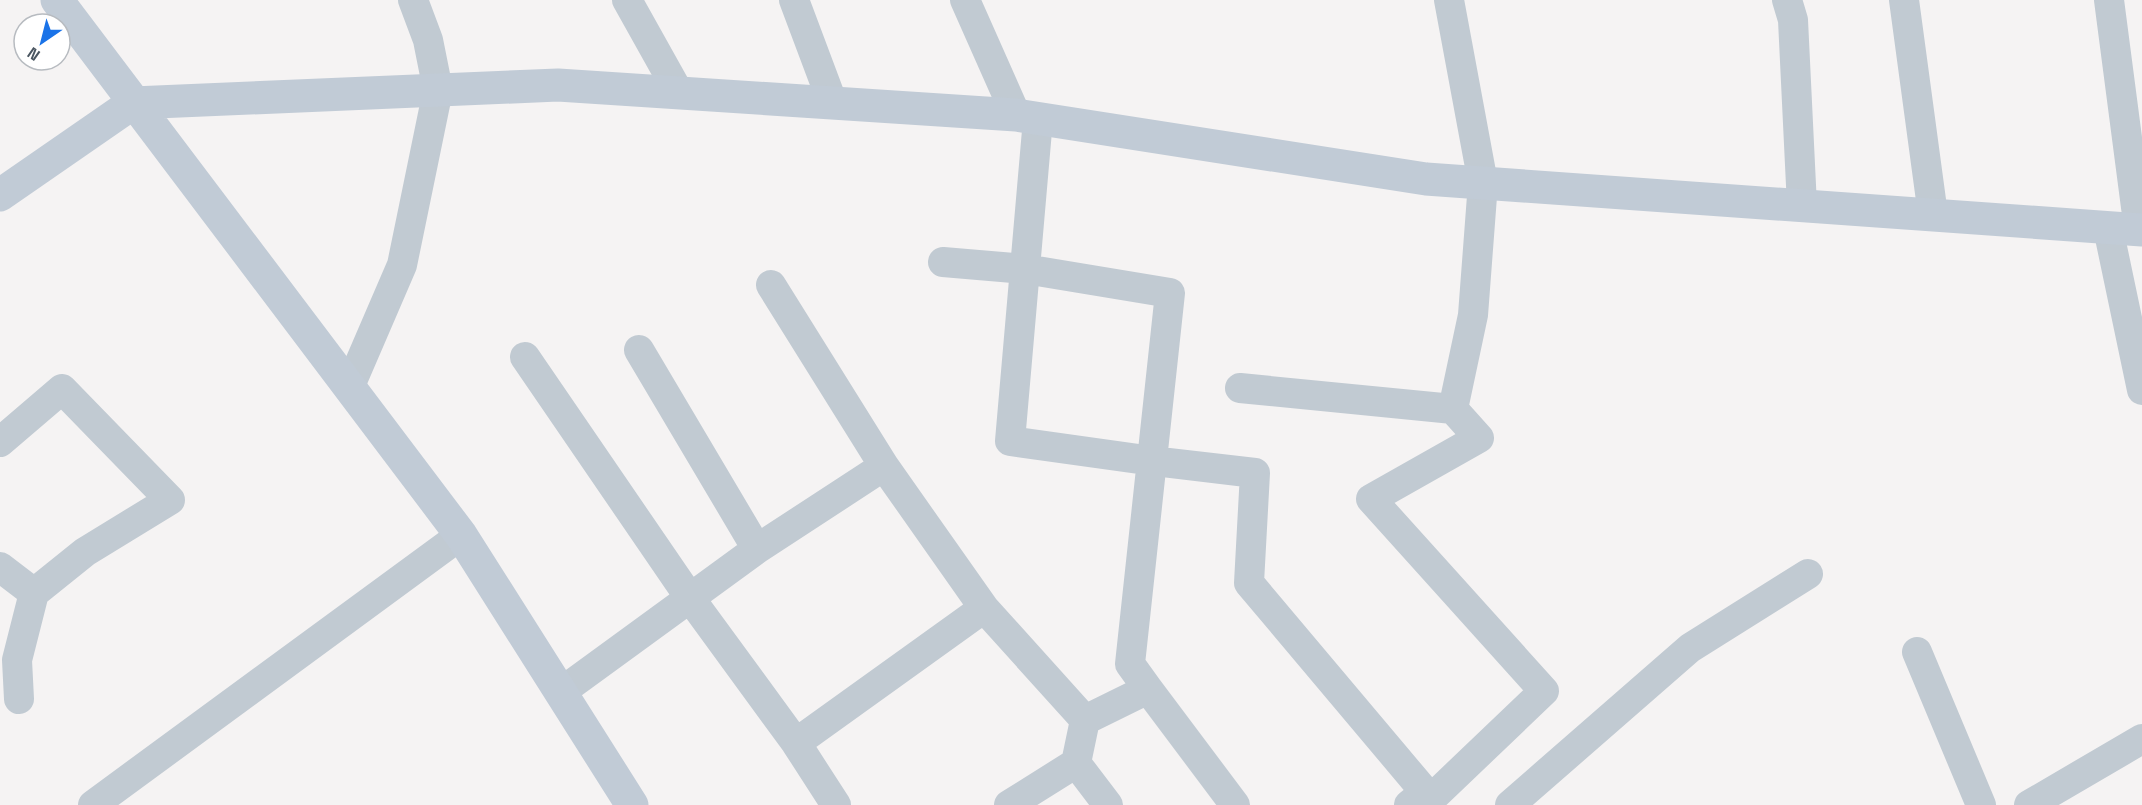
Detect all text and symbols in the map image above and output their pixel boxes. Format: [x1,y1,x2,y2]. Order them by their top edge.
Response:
north arrow [12,12,72,72]
text: N [23,42,44,66]

